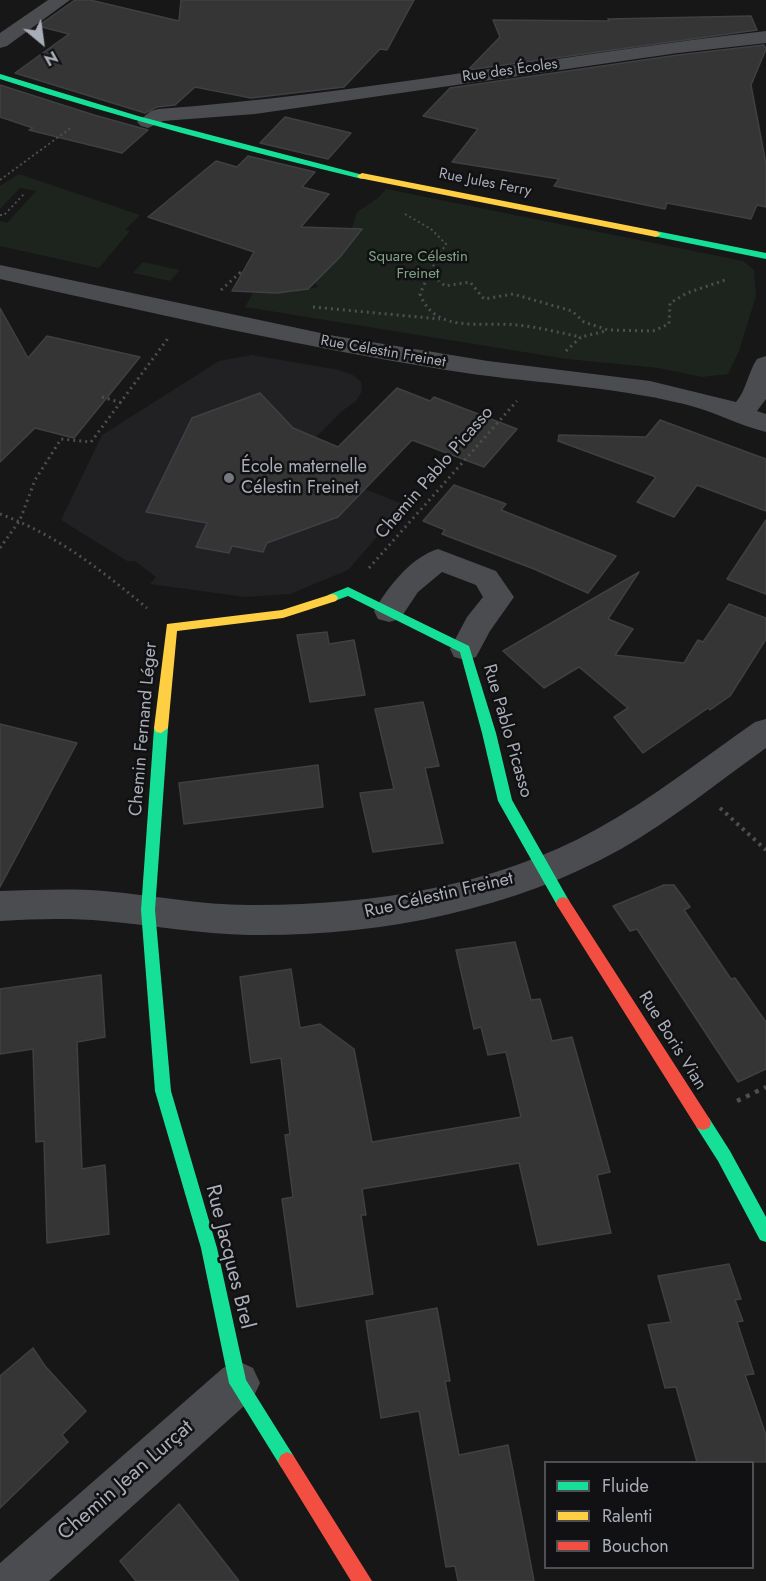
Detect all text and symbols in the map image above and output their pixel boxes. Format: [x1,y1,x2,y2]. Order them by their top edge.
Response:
north arrow [12,12,72,72]
text: N [40,45,62,71]
street label: Rue des Écoles [461,55,559,87]
street label: Rue Jules Ferry [437,165,533,201]
park label: Square Célestin Freinet [368,248,468,283]
street label: Rue Célestin Freinet [319,332,447,372]
street label: Chemin Pablo Picasso [372,402,498,544]
place label: École maternelle Célestin Freinet [241,457,367,500]
marker: École maternelle Célestin Freinet [222,471,236,485]
street label: Chemin Fernand Léger [126,641,162,817]
street label: Rue Pablo Picasso [478,662,536,800]
street label: Rue Célestin Freinet [363,868,515,924]
street label: Rue Boris Vian [633,988,711,1094]
street label: Rue Jacques Brel [199,1182,259,1332]
street label: Chemin Jean Lurçat [53,1415,199,1547]
legend [544,1461,754,1569]
text: Fluide [602,1473,649,1499]
text: Ralenti [602,1503,653,1529]
text: Bouchon [602,1533,669,1559]

